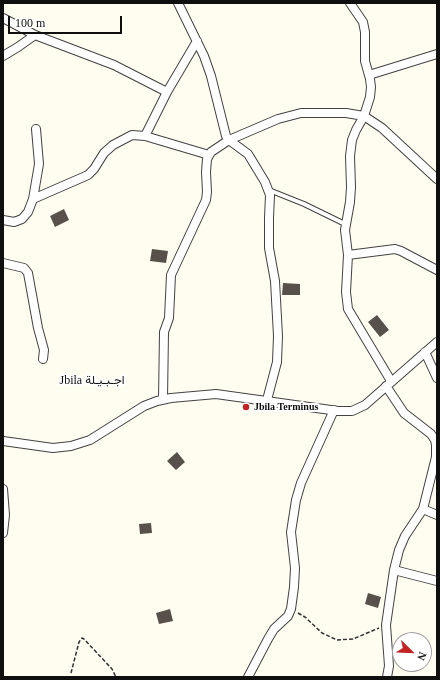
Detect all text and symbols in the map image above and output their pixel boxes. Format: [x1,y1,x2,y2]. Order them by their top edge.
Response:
scale bar [10,8,124,34]
text: 100 m [15,16,45,30]
district label: Jbila اجـبـيـلة [60,374,124,388]
place label: Jbila Terminus [254,401,318,413]
marker: Jbila Terminus [241,402,251,412]
north arrow [392,632,432,672]
text: N [415,650,429,662]

